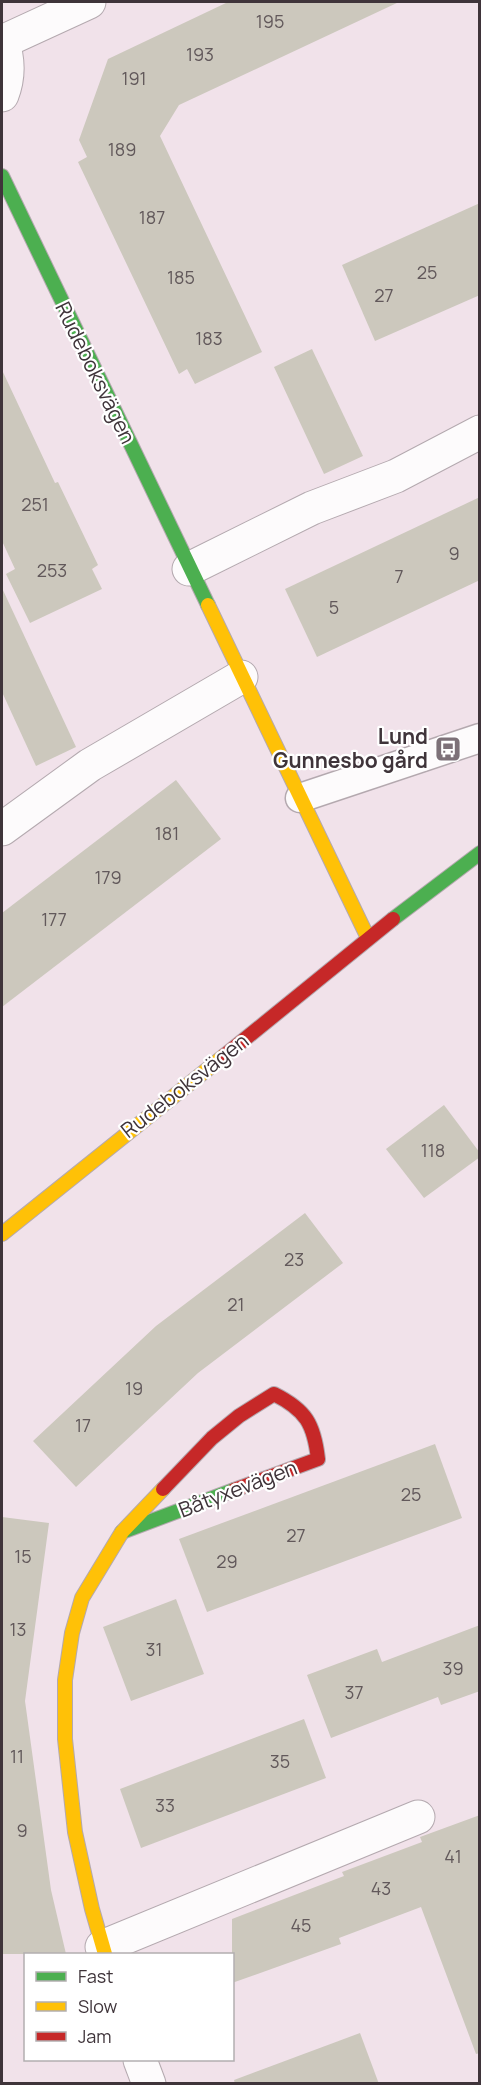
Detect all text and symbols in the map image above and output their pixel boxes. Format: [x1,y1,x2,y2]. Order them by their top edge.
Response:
house number: 195 [256,9,284,33]
house number: 193 [186,42,214,66]
house number: 191 [121,66,147,90]
house number: 189 [108,137,136,161]
house number: 187 [139,205,165,229]
house number: 25 [417,260,437,284]
house number: 185 [167,265,195,289]
house number: 27 [374,283,394,307]
street label: Rudeboksvägen [49,297,142,448]
house number: 183 [195,326,223,350]
house number: 251 [21,492,49,516]
house number: 9 [448,541,460,565]
house number: 253 [37,558,67,582]
house number: 7 [394,564,404,588]
house number: 5 [329,595,339,619]
place label: Lund Gunnesbo gård [273,722,428,774]
bus stop icon: Lund Gunnesbo gård [433,734,463,764]
house number: 181 [155,821,179,845]
house number: 179 [94,865,122,889]
house number: 177 [41,907,67,931]
street label: Rudeboksvägen [115,1027,254,1144]
house number: 118 [421,1138,445,1162]
house number: 23 [284,1247,304,1271]
house number: 21 [227,1292,245,1316]
house number: 19 [125,1376,143,1400]
house number: 17 [75,1413,91,1437]
street label: Båtyxevägen [174,1453,301,1523]
house number: 25 [401,1482,421,1506]
house number: 27 [286,1523,306,1547]
house number: 15 [14,1544,32,1568]
house number: 29 [216,1549,238,1573]
house number: 13 [10,1617,26,1641]
house number: 31 [146,1637,162,1661]
house number: 39 [442,1656,464,1680]
house number: 37 [345,1680,364,1704]
house number: 11 [10,1744,24,1768]
house number: 35 [270,1749,290,1773]
house number: 33 [155,1793,175,1817]
house number: 9 [16,1818,28,1842]
house number: 41 [444,1844,462,1868]
house number: 43 [371,1876,391,1900]
house number: 45 [290,1913,312,1937]
legend [24,1953,234,2061]
text: Fast [78,1964,113,1988]
text: Slow [78,1994,118,2018]
text: Jam [78,2024,112,2048]

